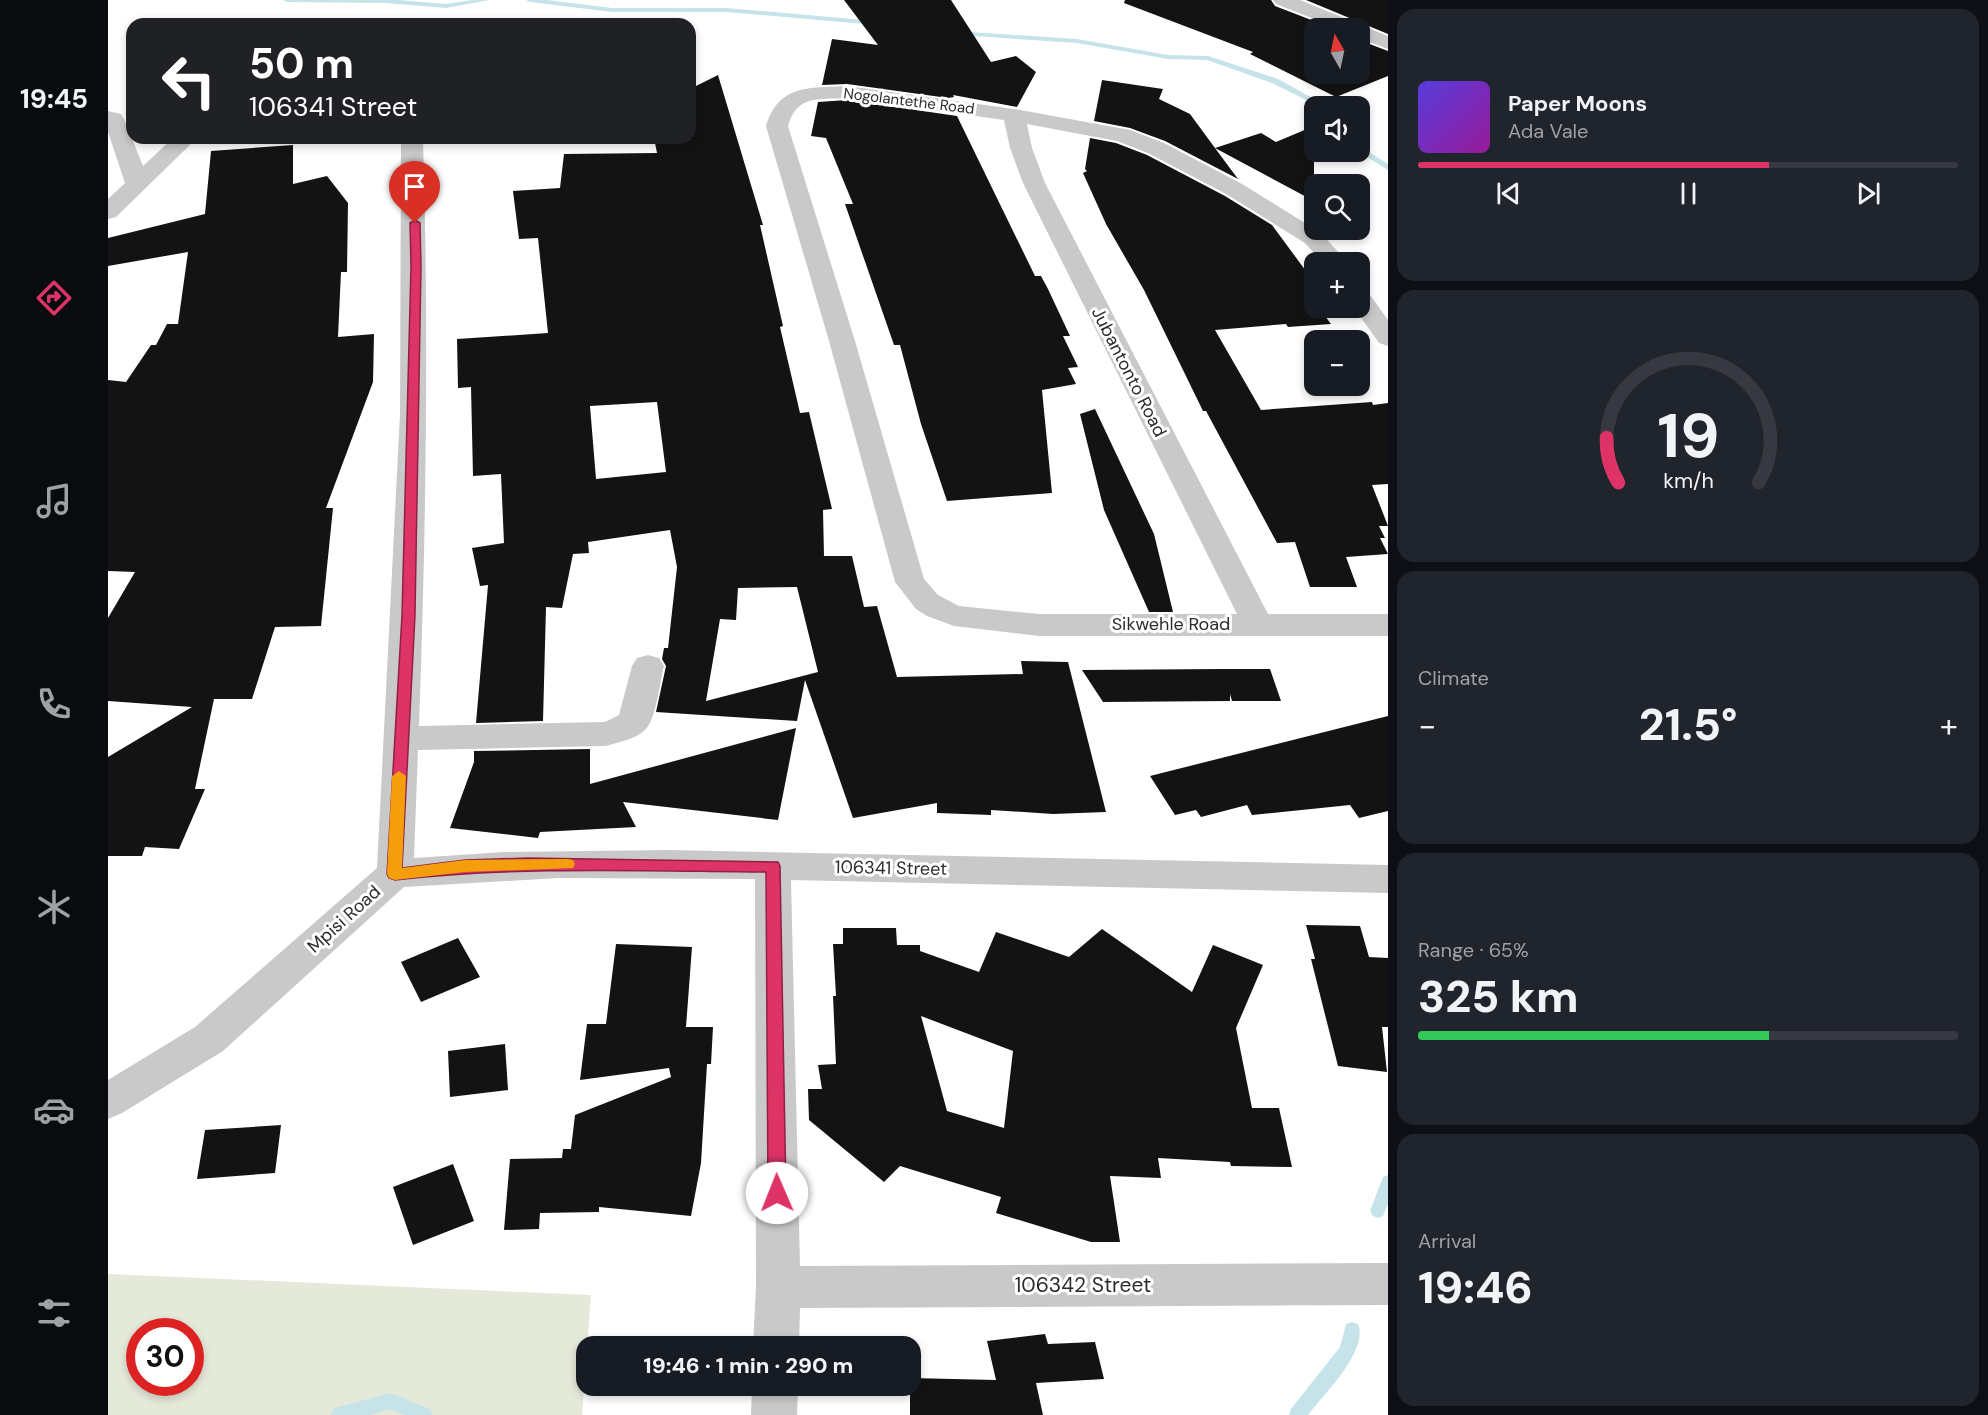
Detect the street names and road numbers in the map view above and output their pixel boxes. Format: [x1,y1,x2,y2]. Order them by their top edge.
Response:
street label: Nogolantethe Road [842,83,976,119]
street label: Jubantonto Road [1086,303,1172,441]
street label: Sikwehle Road [1112,612,1230,636]
street label: 106341 Street [835,855,947,881]
street label: Mpisi Road [302,880,386,958]
street label: 106342 Street [1015,1271,1151,1299]

